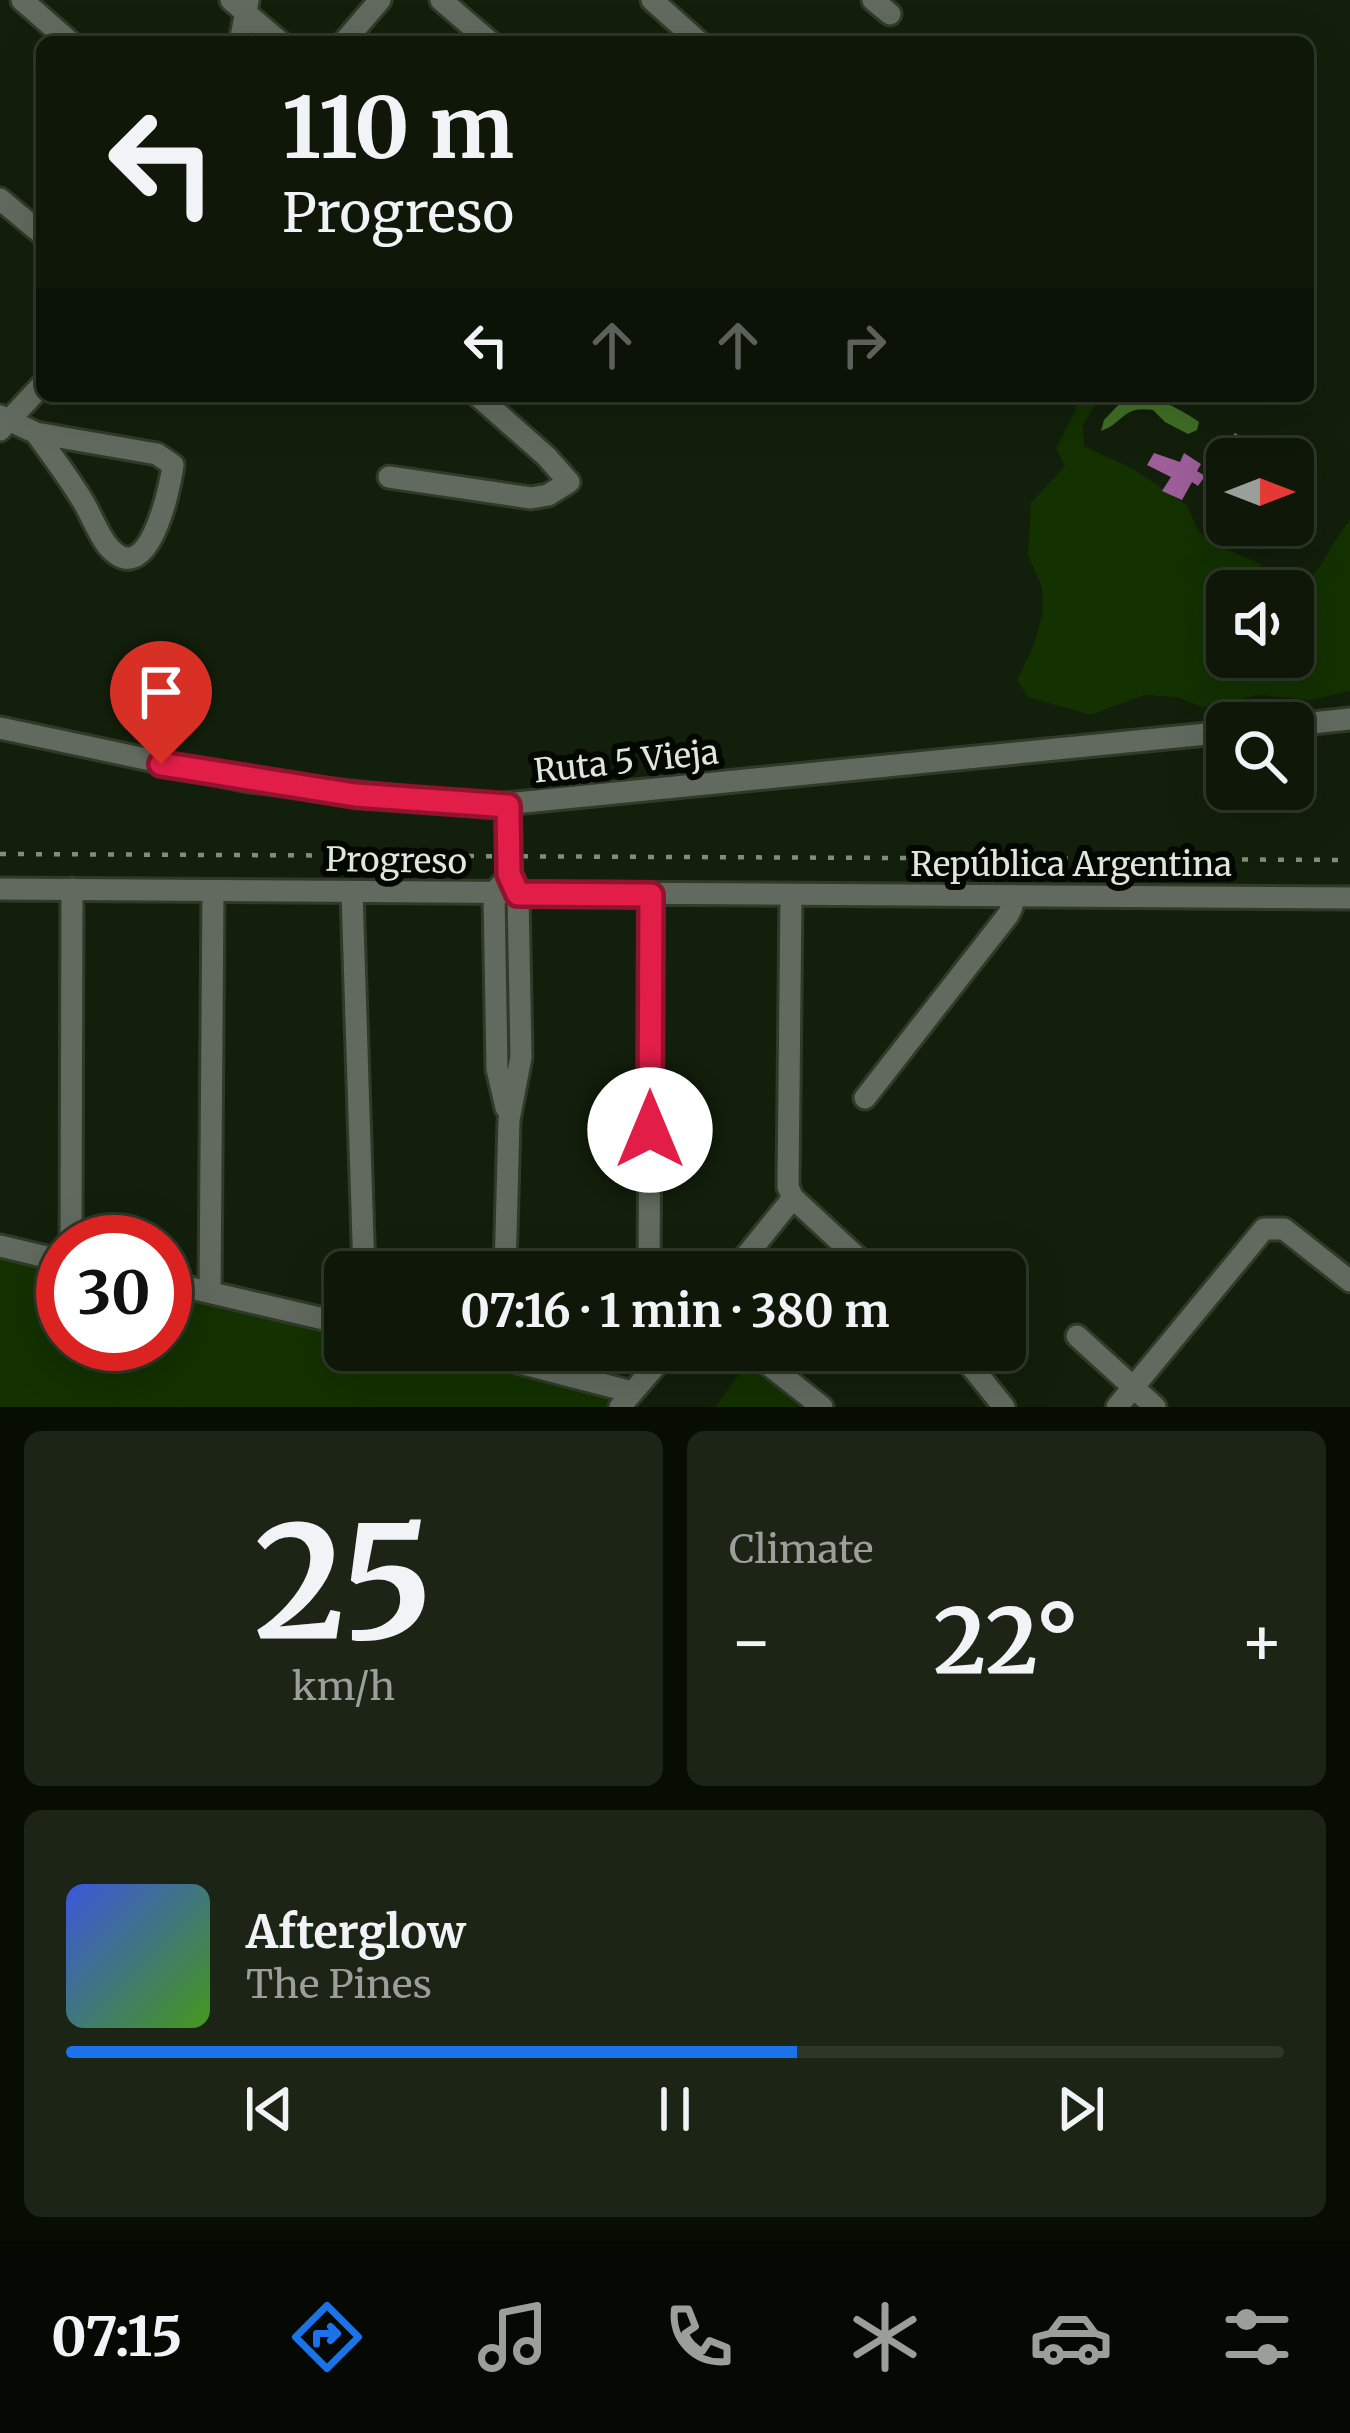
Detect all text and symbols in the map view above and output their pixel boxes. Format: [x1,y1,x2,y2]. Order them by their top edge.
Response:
text: 110 m [282,75,514,181]
icon: left [84,84,240,240]
text: Progreso [282,179,514,247]
icon: left [453,312,519,378]
icon: ahead [579,312,645,378]
icon: ahead [705,312,771,378]
icon: right [831,312,897,378]
north arrow [1206,438,1314,546]
map controls [1206,438,1314,810]
button: sound [1206,570,1314,678]
pin [110,641,212,764]
icon: arrive [128,659,194,725]
button: search [1206,702,1314,810]
street label: Ruta 5 Vieja [532,731,721,792]
street label: Progreso [325,839,467,882]
street label: República Argentina [910,844,1232,885]
position arrow [587,1067,713,1193]
speed limit sign: 30 [36,1215,192,1371]
text: 07:16 · 1 min · 380 m [460,1283,890,1339]
text: 25 [254,1485,433,1682]
text: Climate [729,1525,873,1574]
text: 22° [934,1584,1079,1698]
text: − [729,1600,773,1683]
text: + [1240,1600,1284,1683]
text: km/h [292,1662,395,1711]
text: Afterglow [246,1904,466,1960]
text: The Pines [246,1960,432,2009]
icon: previous [236,2076,302,2142]
icon: pause [642,2076,708,2142]
icon: next [1048,2076,1114,2142]
icon: directions [285,2295,369,2379]
icon: music [471,2295,555,2379]
icon: phone [657,2295,741,2379]
icon: climate [843,2295,927,2379]
icon: car [1029,2295,1113,2379]
icon: filters [1215,2295,1299,2379]
text: 07:15 [51,2303,183,2371]

